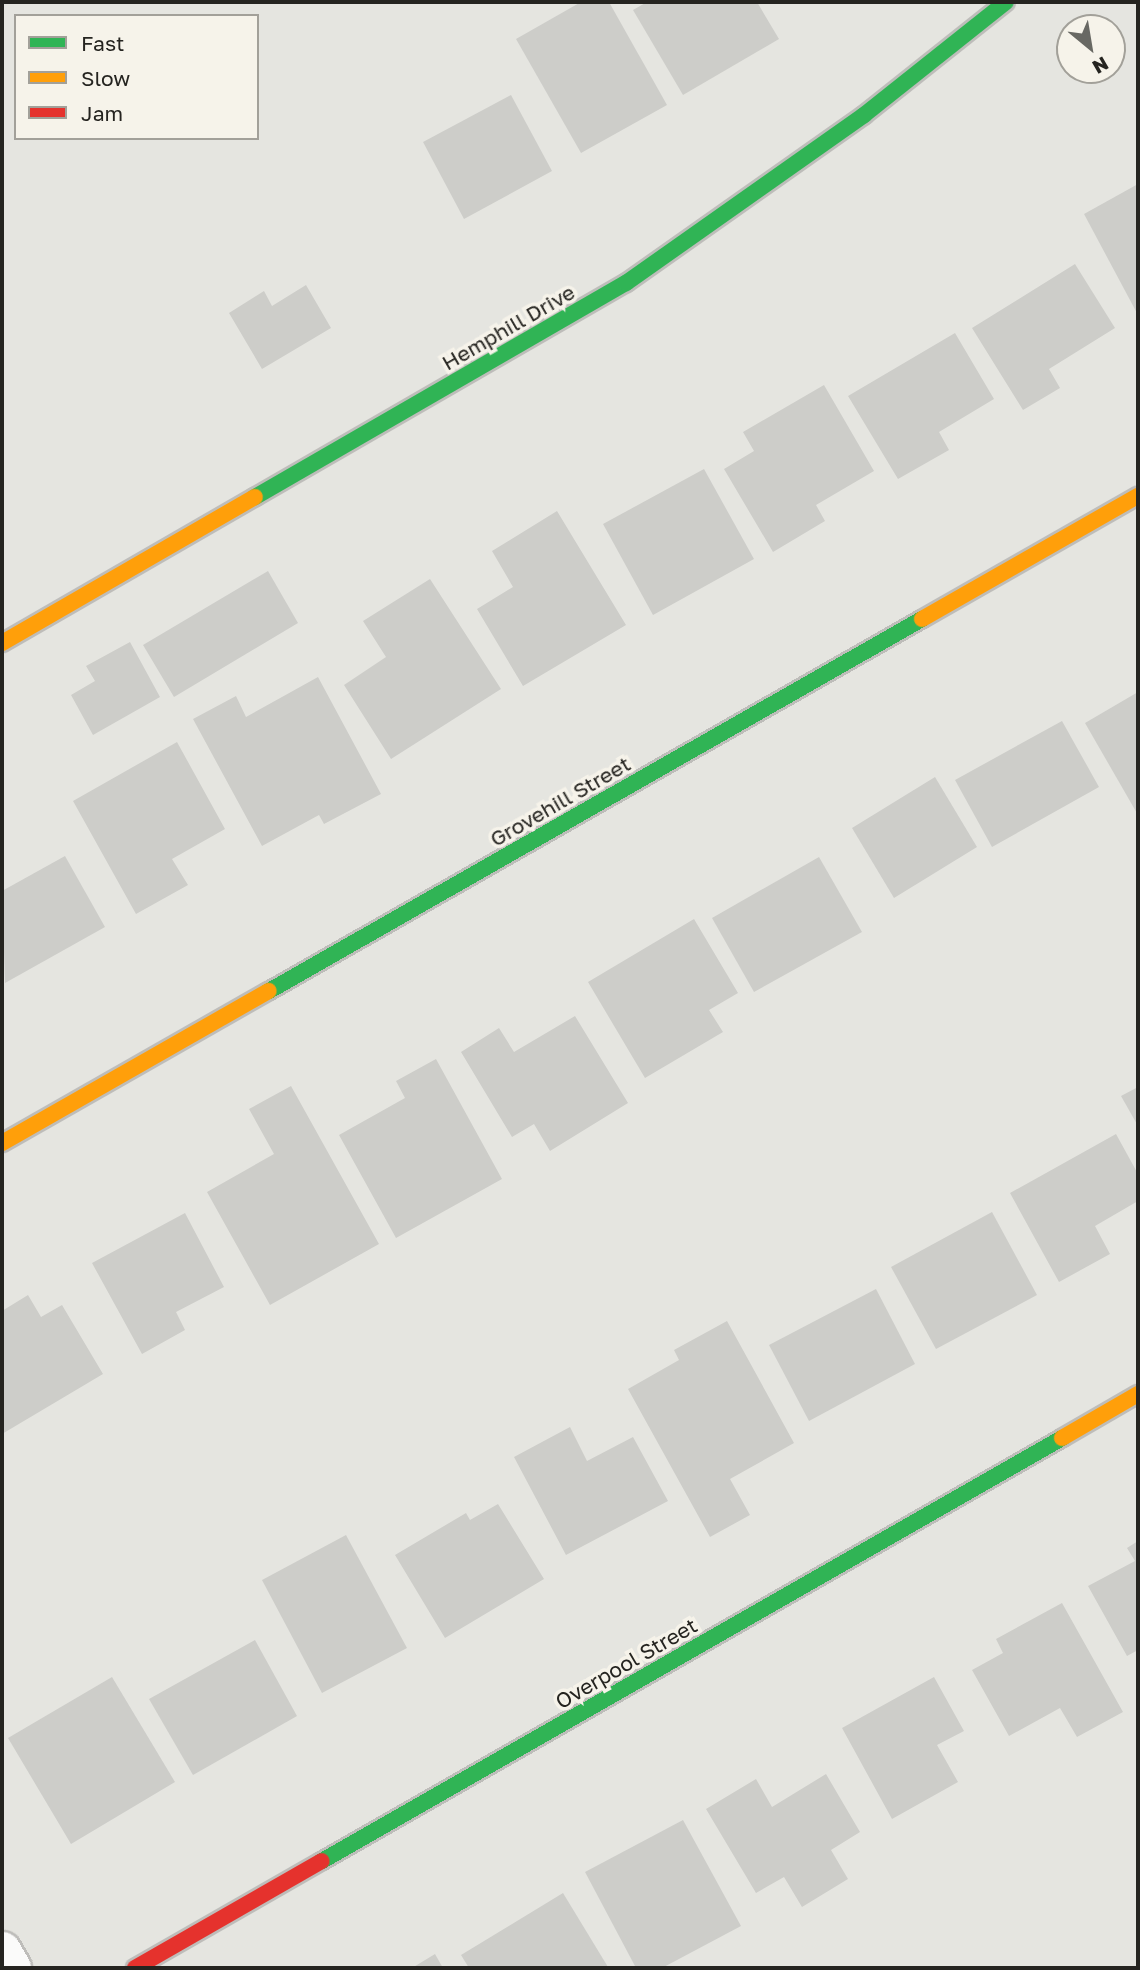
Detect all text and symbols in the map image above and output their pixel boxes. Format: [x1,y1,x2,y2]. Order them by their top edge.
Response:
legend [14,14,259,140]
north arrow [1056,14,1126,84]
text: Fast [81,30,124,56]
text: N [1089,52,1113,79]
text: Slow [81,65,130,91]
text: Jam [81,100,123,126]
street label: Hemphill Drive [437,279,579,375]
street label: Grovehill Street [485,751,635,851]
street label: Overpool Street [551,1612,701,1714]

